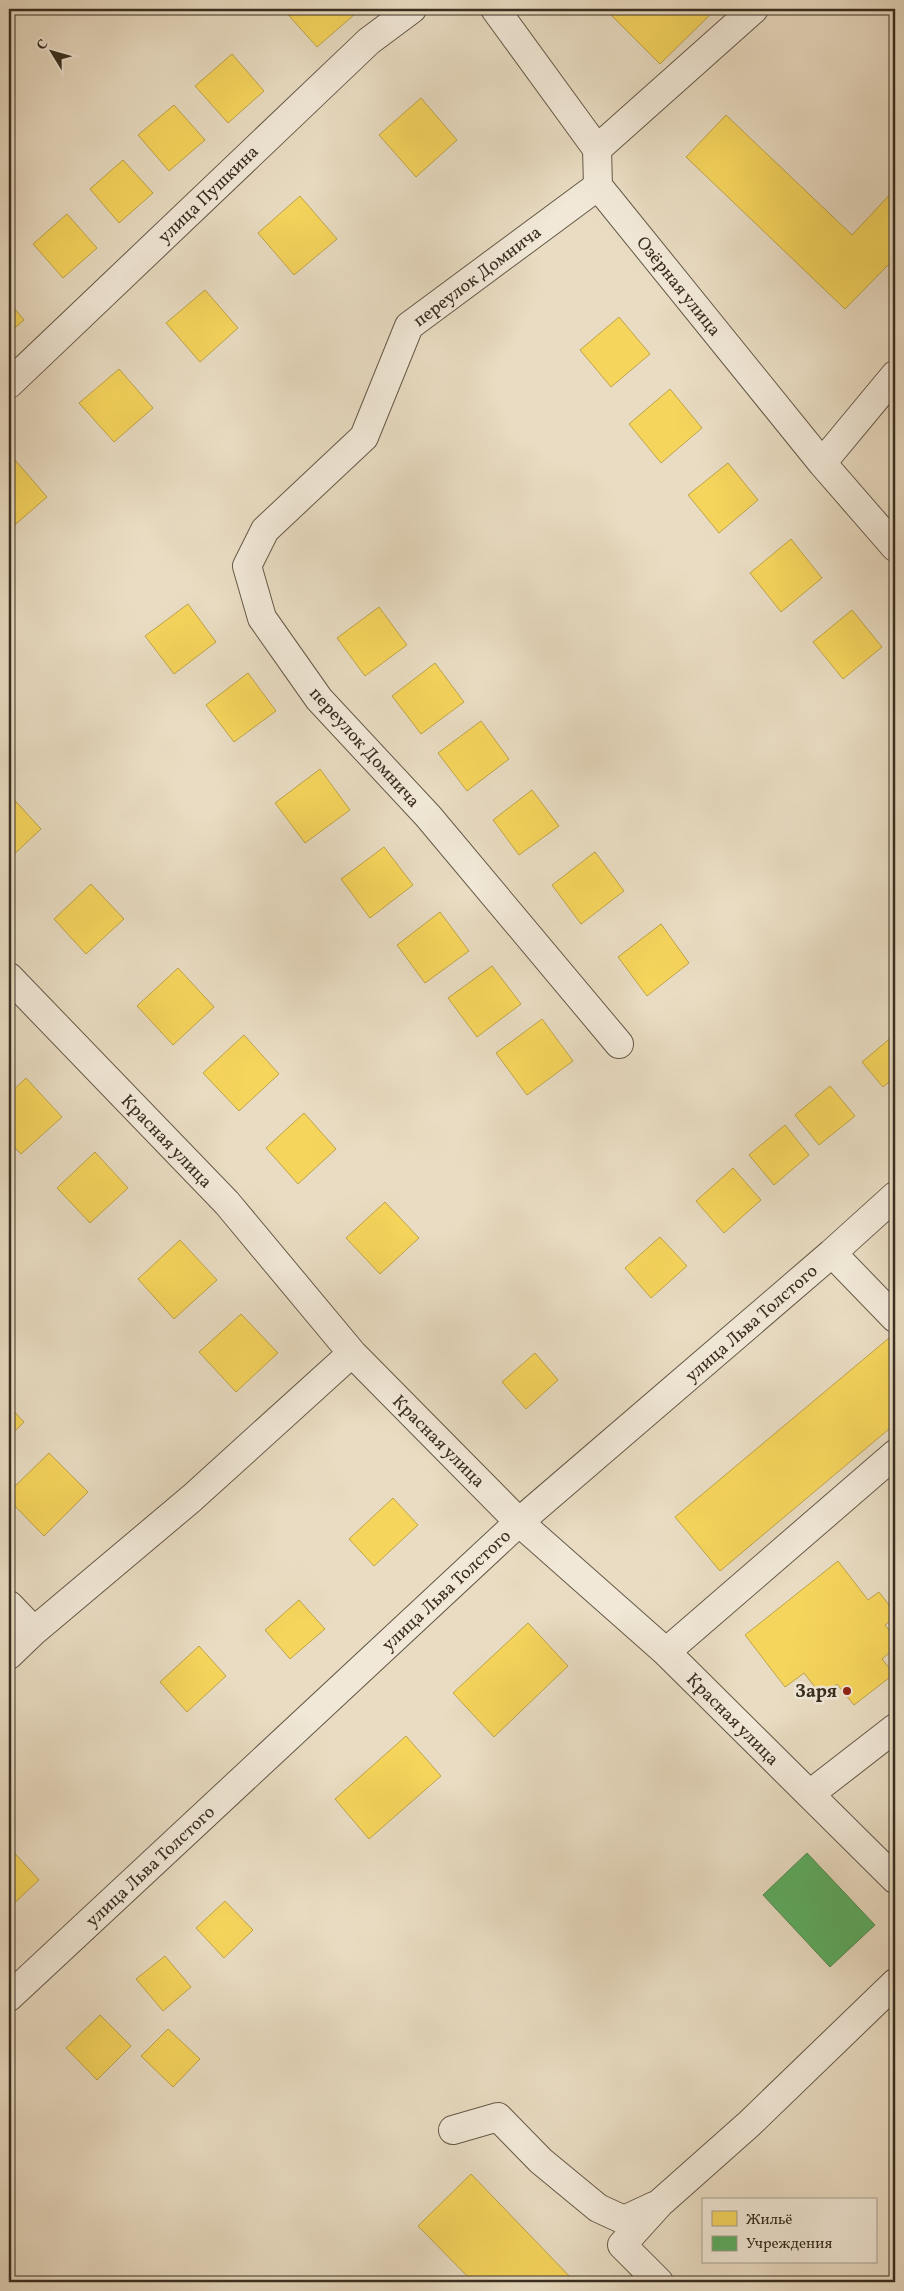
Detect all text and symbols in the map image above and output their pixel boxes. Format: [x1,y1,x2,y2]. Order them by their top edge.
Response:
north arrow [28,28,78,78]
text: С [33,36,53,54]
street label: улица Пушкина [153,140,265,250]
street label: переулок Домнича [409,221,547,334]
street label: Озёрная улица [630,232,726,342]
street label: переулок Домнича [303,682,425,814]
street label: Красная улица [115,1089,217,1195]
street label: улица Льва Толстого [680,1259,824,1389]
street label: Красная улица [386,1390,490,1494]
street label: улица Льва Толстого [377,1525,517,1658]
street label: Красная улица [680,1668,784,1772]
place label: Заря [795,1680,837,1705]
marker: Заря [841,1685,853,1697]
street label: улица Льва Толстого [81,1801,221,1934]
legend [702,2198,876,2264]
text: Жильё [746,2210,792,2231]
text: Учреждения [746,2234,832,2255]

